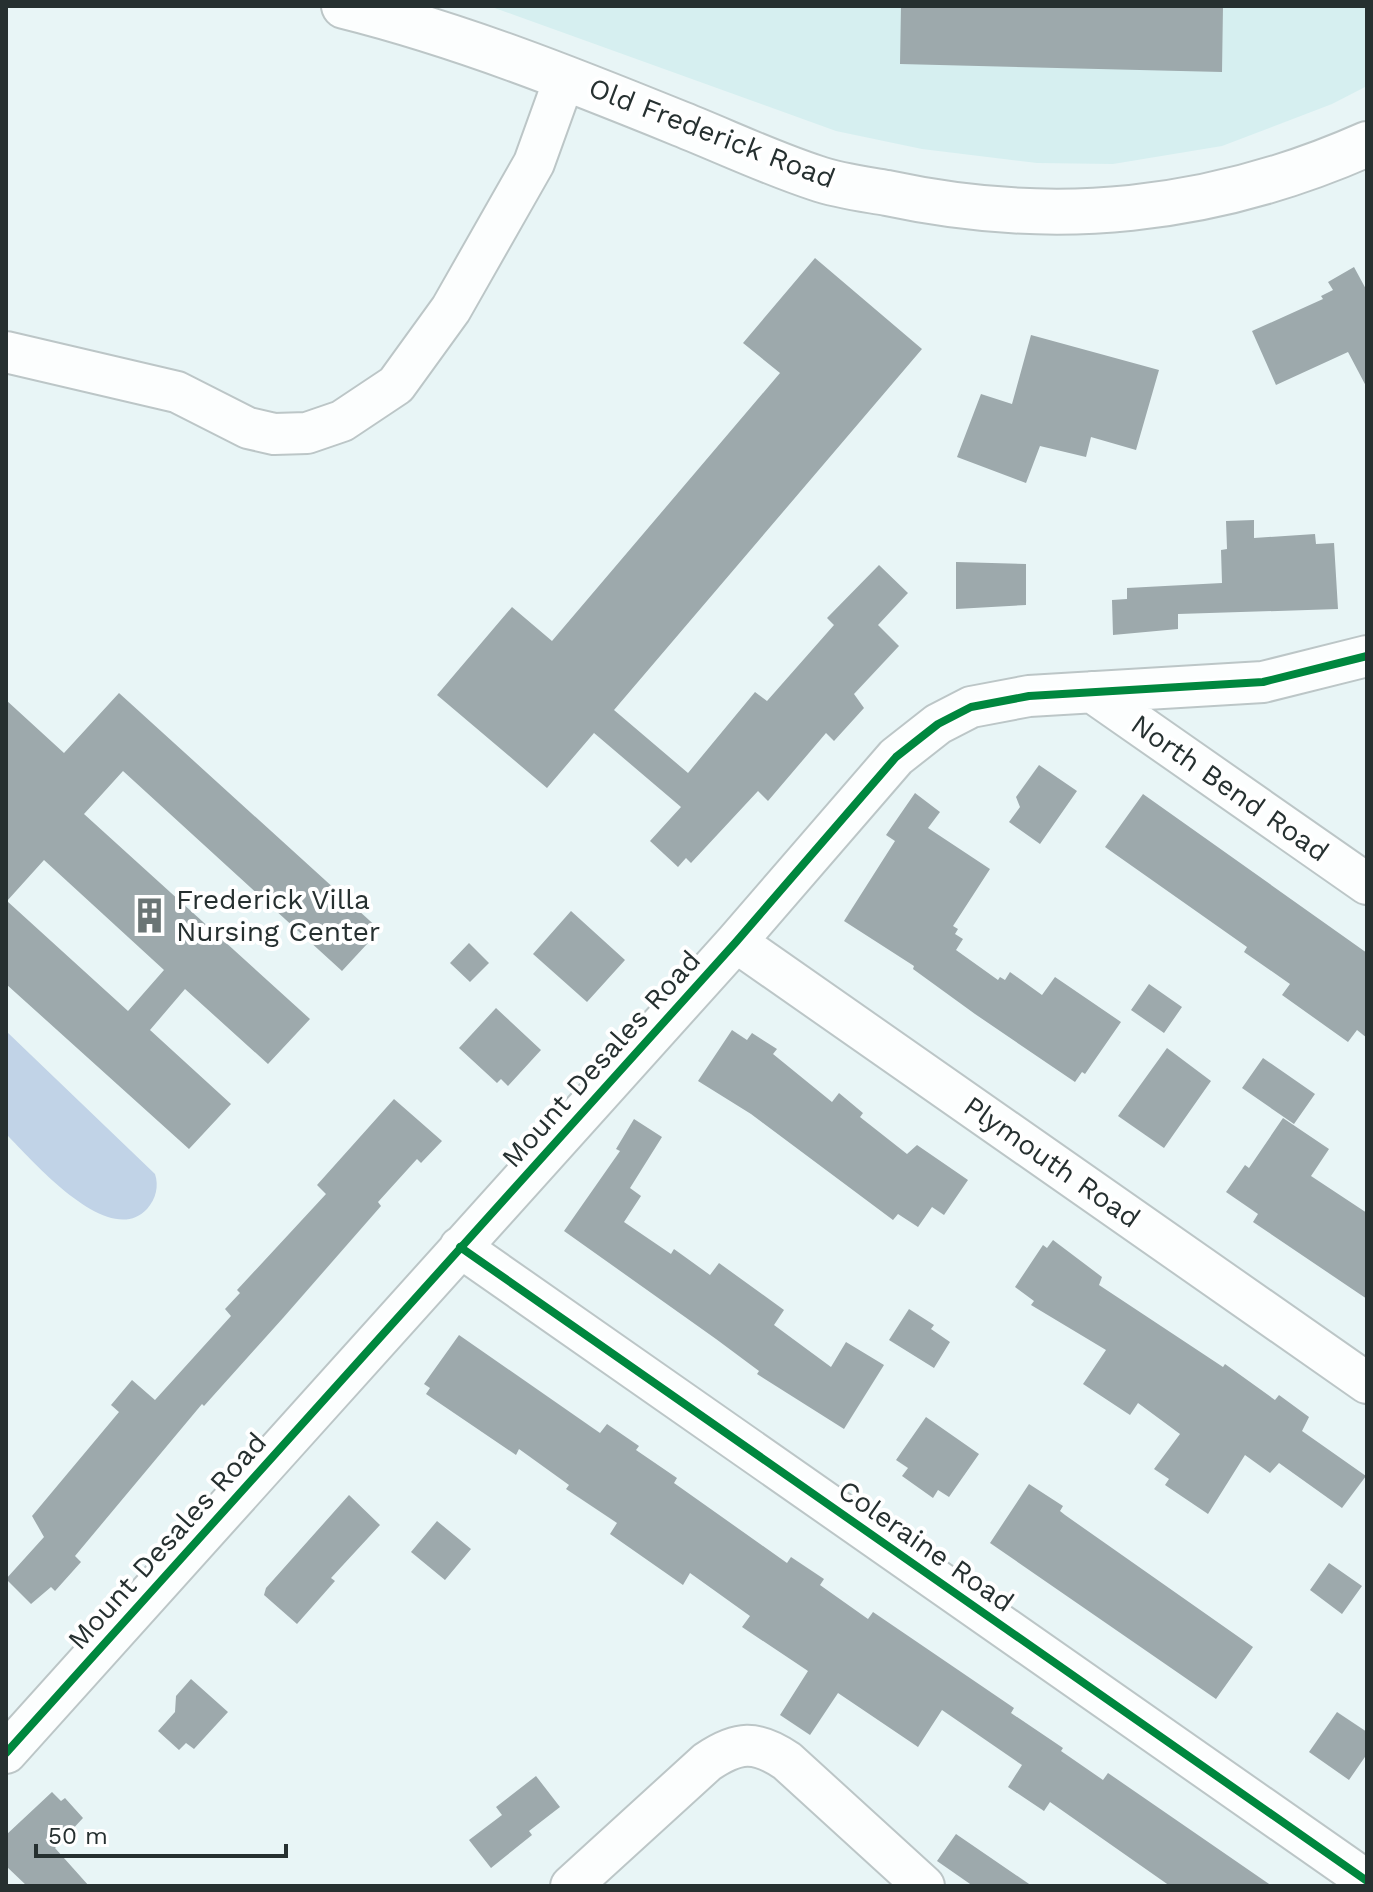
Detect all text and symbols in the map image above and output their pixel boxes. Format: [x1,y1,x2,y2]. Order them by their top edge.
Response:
street label: Old Frederick Road [584,71,840,195]
street label: North Bend Road [1125,708,1335,868]
place label: Frederick Villa Nursing Center [176,883,380,948]
building icon: Frederick Villa Nursing Center [131,896,169,934]
street label: Mount Desales Road [495,944,707,1174]
street label: Plymouth Road [958,1089,1146,1235]
street label: Mount Desales Road [61,1426,273,1656]
street label: Coleraine Road [832,1473,1020,1619]
scale bar [36,1808,286,1858]
text: 50 m [48,1822,108,1850]

